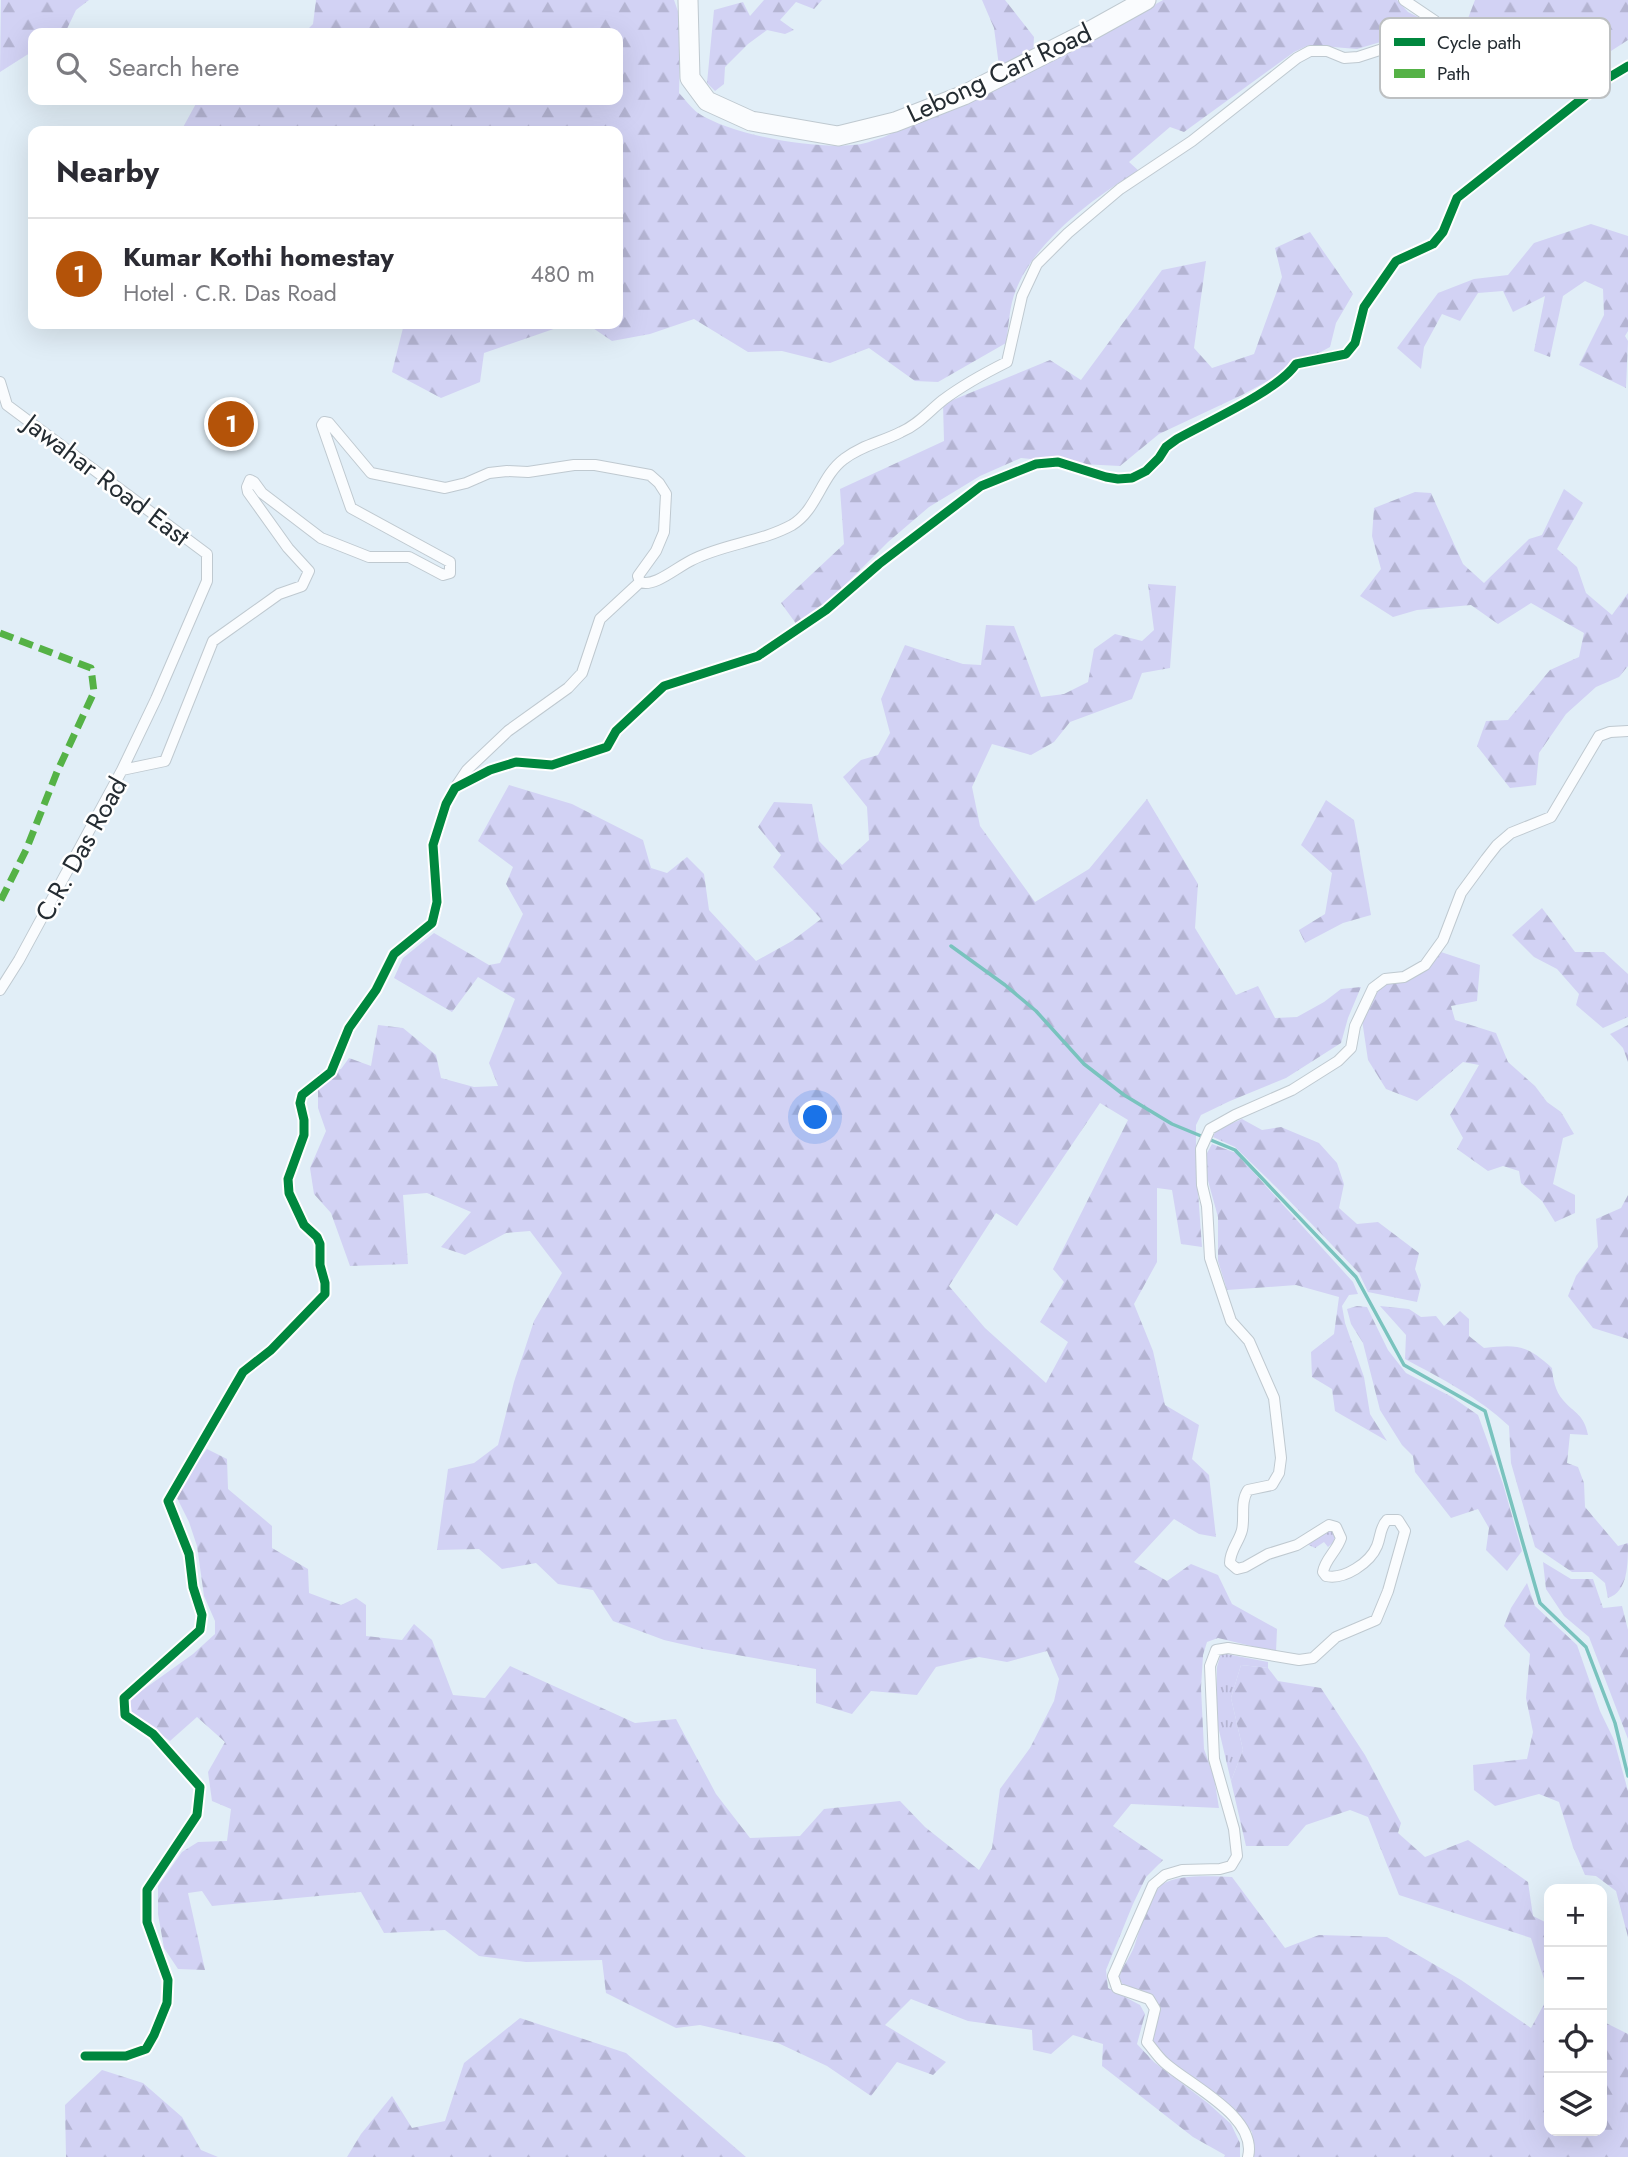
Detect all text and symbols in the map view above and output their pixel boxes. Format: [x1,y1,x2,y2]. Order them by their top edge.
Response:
street label: Lebong Cart Road [900,14,1098,132]
legend [1380,18,1610,98]
search box [28,28,623,105]
text: Cycle path [1437,29,1522,56]
icon: search [52,48,90,86]
text: Search here [108,48,240,86]
text: Path [1437,60,1471,87]
text: Nearby [56,150,159,193]
text: Kumar Kothi homestay [123,238,394,276]
text: 1 [73,257,85,291]
text: 480 m [530,257,595,291]
text: Hotel · C.R. Das Road [123,276,337,310]
pin: 1 [208,398,254,450]
street label: Jawahar Road East [14,403,199,556]
street label: C.R. Das Road [26,770,136,928]
your location [798,1100,832,1134]
map controls [1544,1884,1607,2136]
button: + [1544,1884,1607,1947]
button: − [1544,1947,1607,2010]
button: locate [1544,2010,1607,2073]
button: layers [1544,2073,1607,2136]

